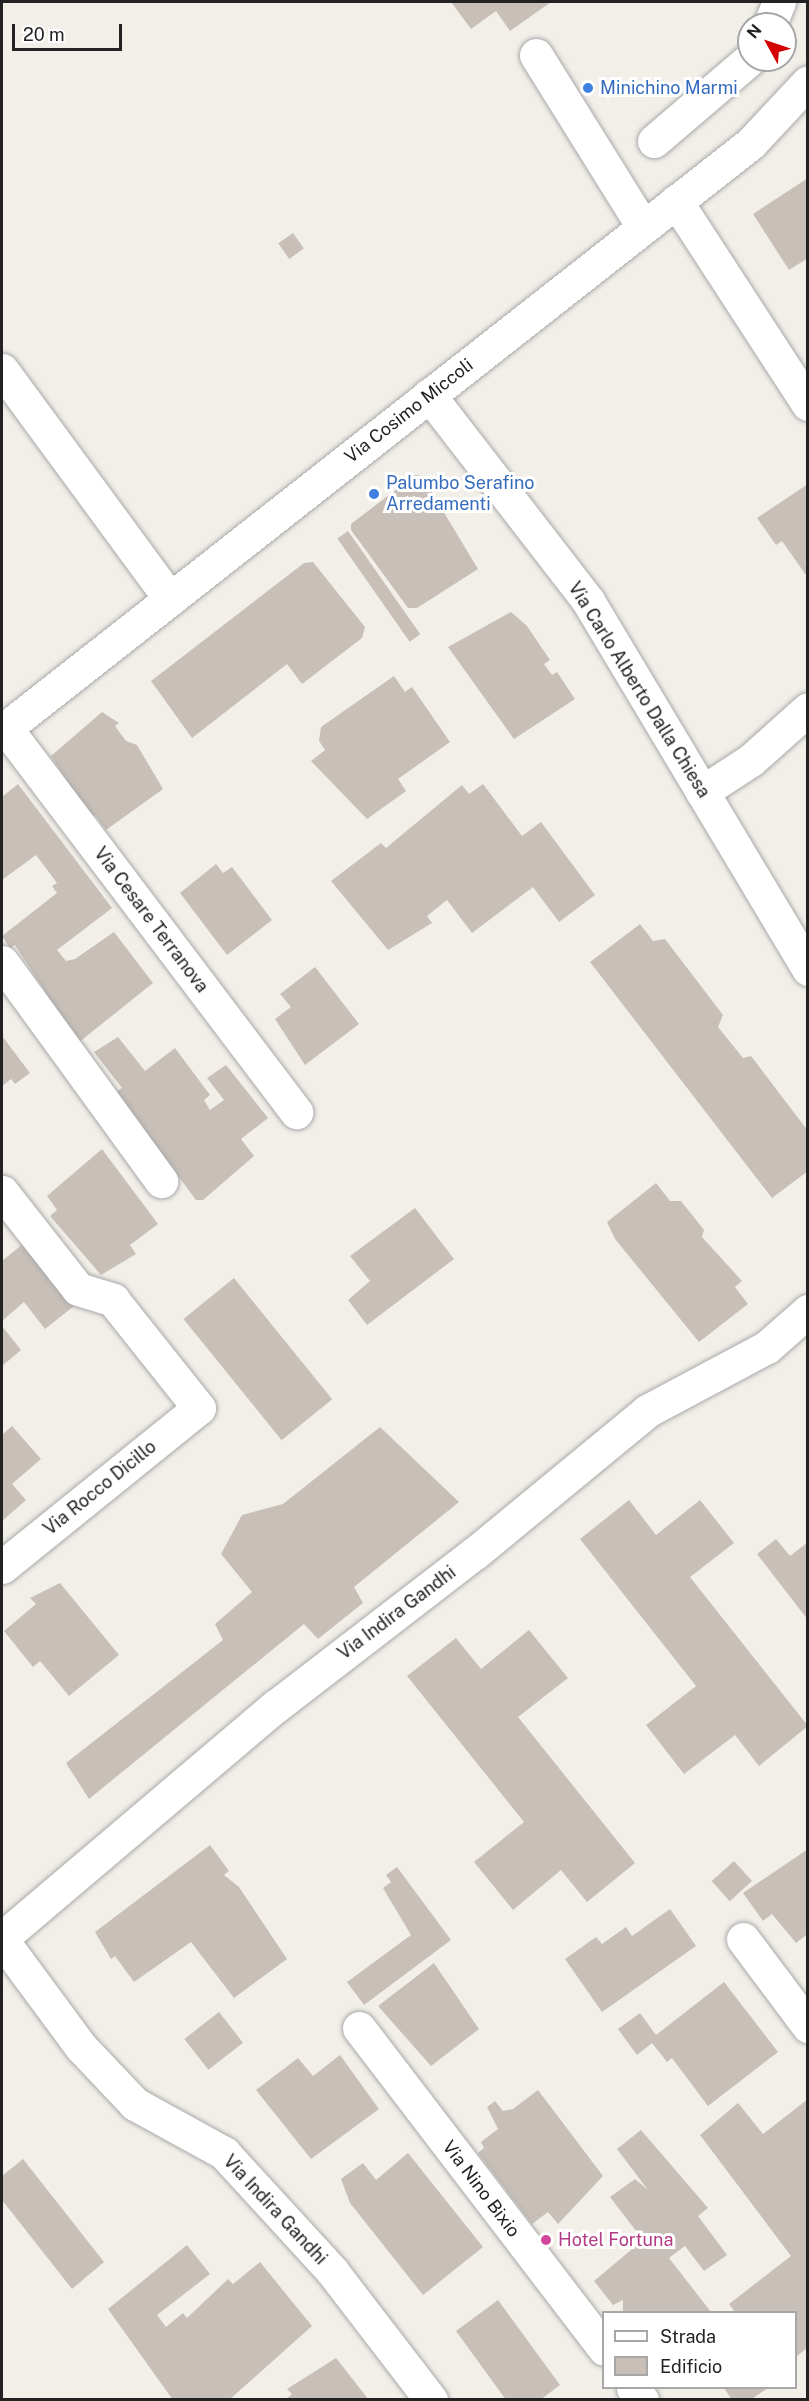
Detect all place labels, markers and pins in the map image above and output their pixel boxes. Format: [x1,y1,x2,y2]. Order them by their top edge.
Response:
place label: Minichino Marmi [600,77,738,99]
marker: Minichino Marmi [581,81,595,95]
place label: Palumbo Serafino Arredamenti [386,473,535,516]
marker: Palumbo Serafino Arredamenti [367,487,381,501]
place label: Hotel Fortuna [558,2229,673,2251]
marker: Hotel Fortuna [539,2233,553,2247]

